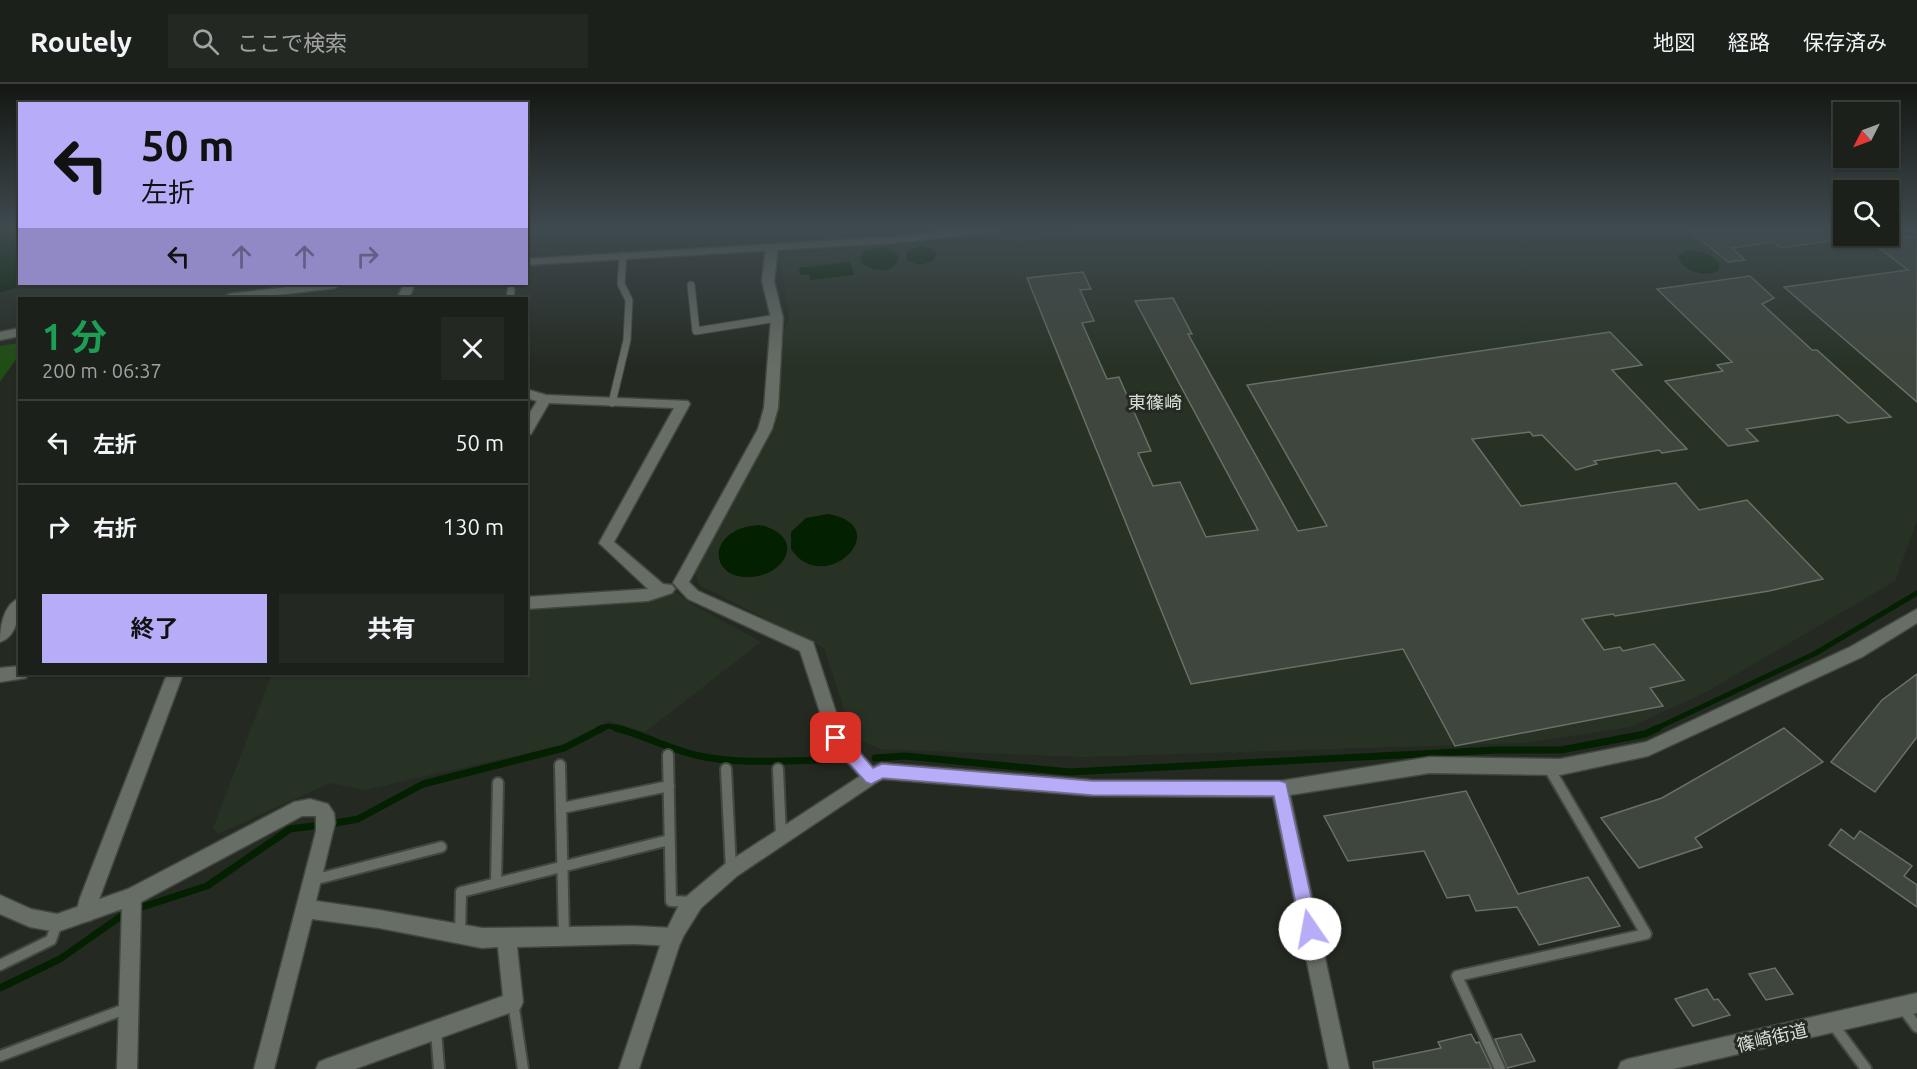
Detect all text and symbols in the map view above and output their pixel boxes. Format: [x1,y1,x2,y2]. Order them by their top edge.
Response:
search box [168,14,588,68]
icon: search [189,25,222,58]
text: Routely [30,26,132,57]
text: ここで検索 [237,30,347,55]
text: 地図 [1653,30,1695,54]
text: 経路 [1728,30,1770,54]
text: 保存済み [1803,30,1887,54]
north arrow [1833,102,1899,168]
map controls [1833,102,1899,246]
text: 50 m [141,122,235,169]
icon: left [42,126,120,204]
text: 左折 [141,177,195,207]
button: search [1833,180,1899,246]
icon: left [162,240,195,273]
icon: ahead [225,240,258,273]
icon: ahead [288,240,321,273]
icon: right [351,240,384,273]
text: 1 分 [42,316,107,357]
button: close [441,317,504,380]
text: 200 m · 06:37 [42,359,162,382]
district label: 東篠崎 [1128,392,1182,412]
icon: left [42,426,75,459]
text: 50 m [455,430,504,455]
text: 左折 [93,431,137,456]
icon: right [42,510,75,543]
text: 130 m [443,514,504,539]
text: 右折 [93,515,137,540]
button: 終了 [42,594,267,663]
button: 共有 [279,594,504,663]
pin [810,712,861,763]
icon: arrive [819,721,852,754]
position arrow [1278,897,1342,961]
street label: 篠崎街道 [1735,1019,1809,1055]

